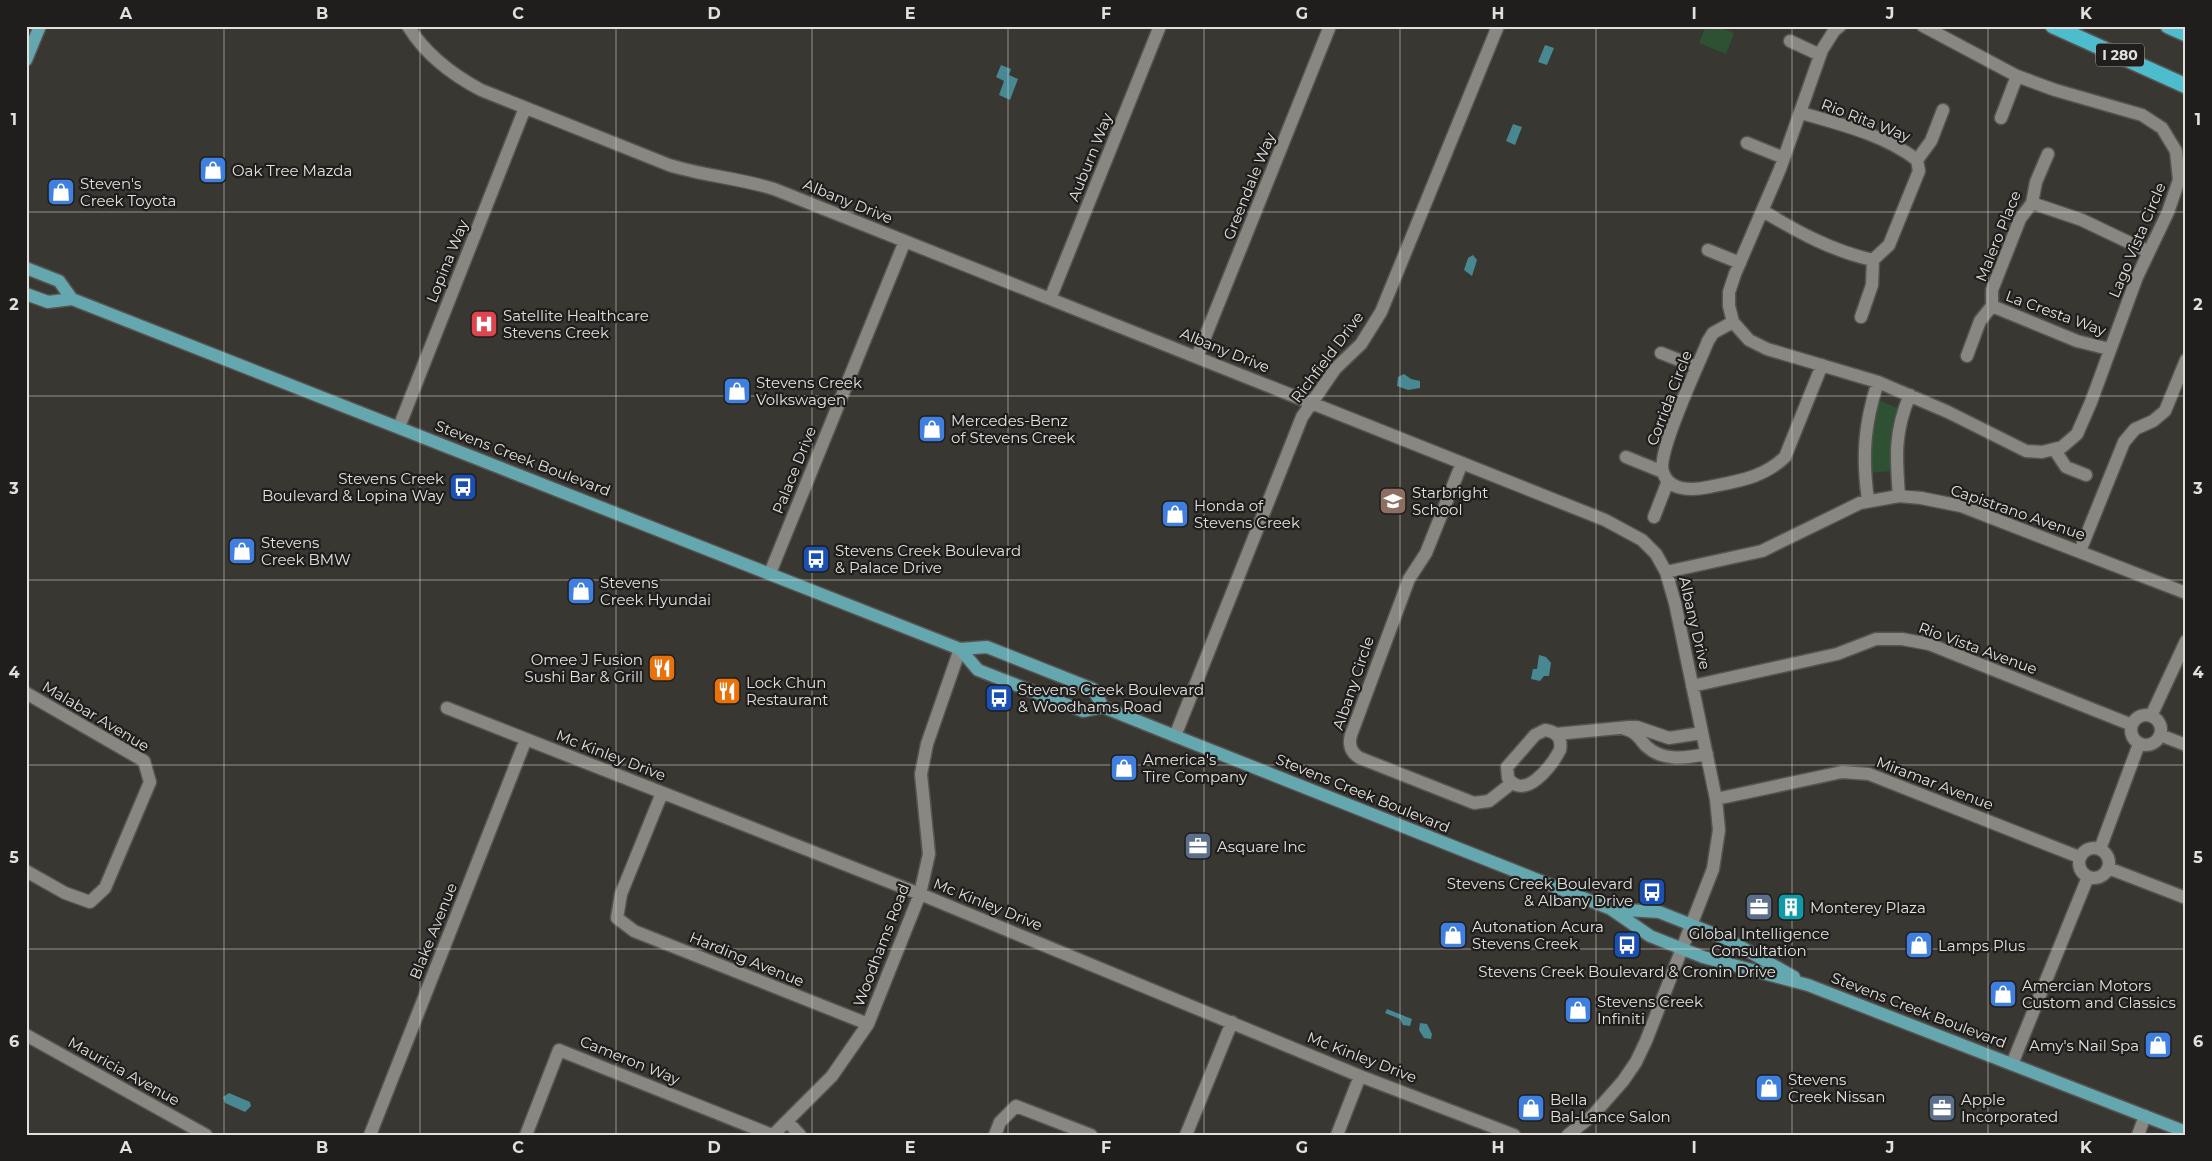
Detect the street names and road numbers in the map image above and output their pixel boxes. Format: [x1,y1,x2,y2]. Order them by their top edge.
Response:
road number: I 280 [2096,44,2144,66]
street label: Rio Rita Way [1819,94,1914,146]
street label: Auburn Way [1064,109,1117,204]
street label: Greendale Way [1219,129,1280,243]
street label: Albany Drive [800,174,896,228]
street label: Lago Vista Circle [2104,180,2170,300]
street label: Malero Place [1971,188,2025,284]
street label: Lopina Way [422,216,473,305]
street label: La Cresta Way [2003,286,2110,340]
street label: Richfield Drive [1287,308,1367,406]
street label: Albany Drive [1177,323,1273,377]
street label: Corrida Circle [1642,348,1696,448]
street label: Stevens Creek Boulevard [433,416,613,500]
street label: Palace Drive [768,423,820,517]
street label: Capistrano Avenue [1948,480,2088,544]
street label: Albany Drive [1675,575,1715,671]
street label: Rio Vista Avenue [1916,618,2040,678]
street label: Albany Circle [1328,634,1378,732]
street label: Malabar Avenue [39,677,153,755]
street label: Mc Kinley Drive [553,725,669,785]
street label: Stevens Creek Boulevard [1273,749,1453,837]
street label: Miramar Avenue [1874,752,1996,814]
street label: Mc Kinley Drive [931,873,1045,935]
street label: Blake Avenue [405,880,461,982]
street label: Woodhams Road [849,881,913,1009]
street label: Harding Avenue [687,927,807,991]
street label: Stevens Creek Boulevard [1829,968,2009,1052]
street label: Mc Kinley Drive [1304,1027,1420,1087]
street label: Cameron Way [577,1031,684,1089]
street label: Mauricia Avenue [65,1032,183,1110]

